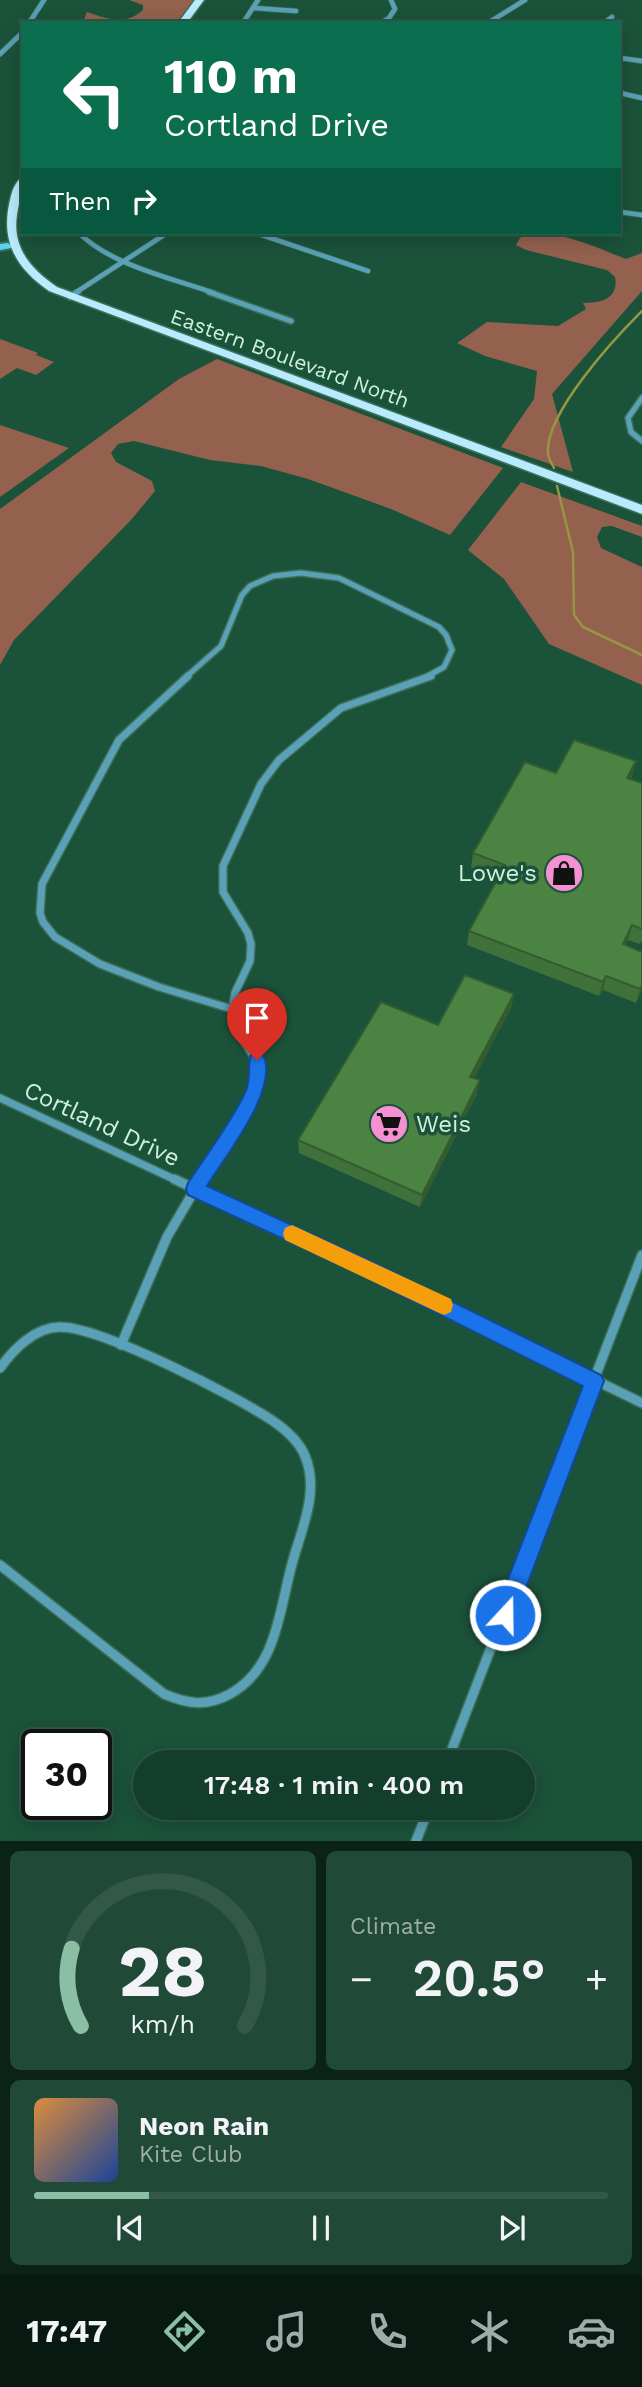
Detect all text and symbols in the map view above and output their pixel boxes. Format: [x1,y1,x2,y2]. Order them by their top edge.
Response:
text: 110 m [164,47,298,105]
icon: left [49,49,140,140]
text: Cortland Drive [164,106,389,144]
icon: right [125,182,163,220]
text: Then [49,186,111,216]
street label: Eastern Boulevard North [167,303,413,413]
shop icon: Lowe's [543,852,585,894]
place label: Lowe's [458,859,537,887]
pin [227,988,287,1060]
icon: arrive [238,999,276,1037]
street label: Cortland Drive [20,1076,184,1172]
supermarket icon: Weis [368,1103,410,1145]
place label: Weis [416,1110,471,1138]
position arrow [468,1578,542,1652]
speed limit sign: 30 [21,1729,112,1820]
text: 17:48 · 1 min · 400 m [204,1770,464,1800]
text: Climate [350,1913,436,1940]
text: 28 [118,1929,208,2015]
text: 20.5° [413,1948,545,2009]
text: − [350,1957,373,2001]
text: + [585,1957,608,2001]
text: km/h [131,2010,195,2039]
text: Neon Rain [139,2111,269,2141]
text: Kite Club [139,2141,242,2168]
icon: previous [111,2209,149,2247]
icon: pause [302,2209,340,2247]
icon: next [493,2209,531,2247]
icon: directions [160,2307,209,2356]
icon: music [262,2307,311,2356]
icon: phone [363,2307,412,2356]
icon: climate [465,2307,514,2356]
icon: car [567,2307,616,2356]
text: 17:47 [26,2312,107,2350]

